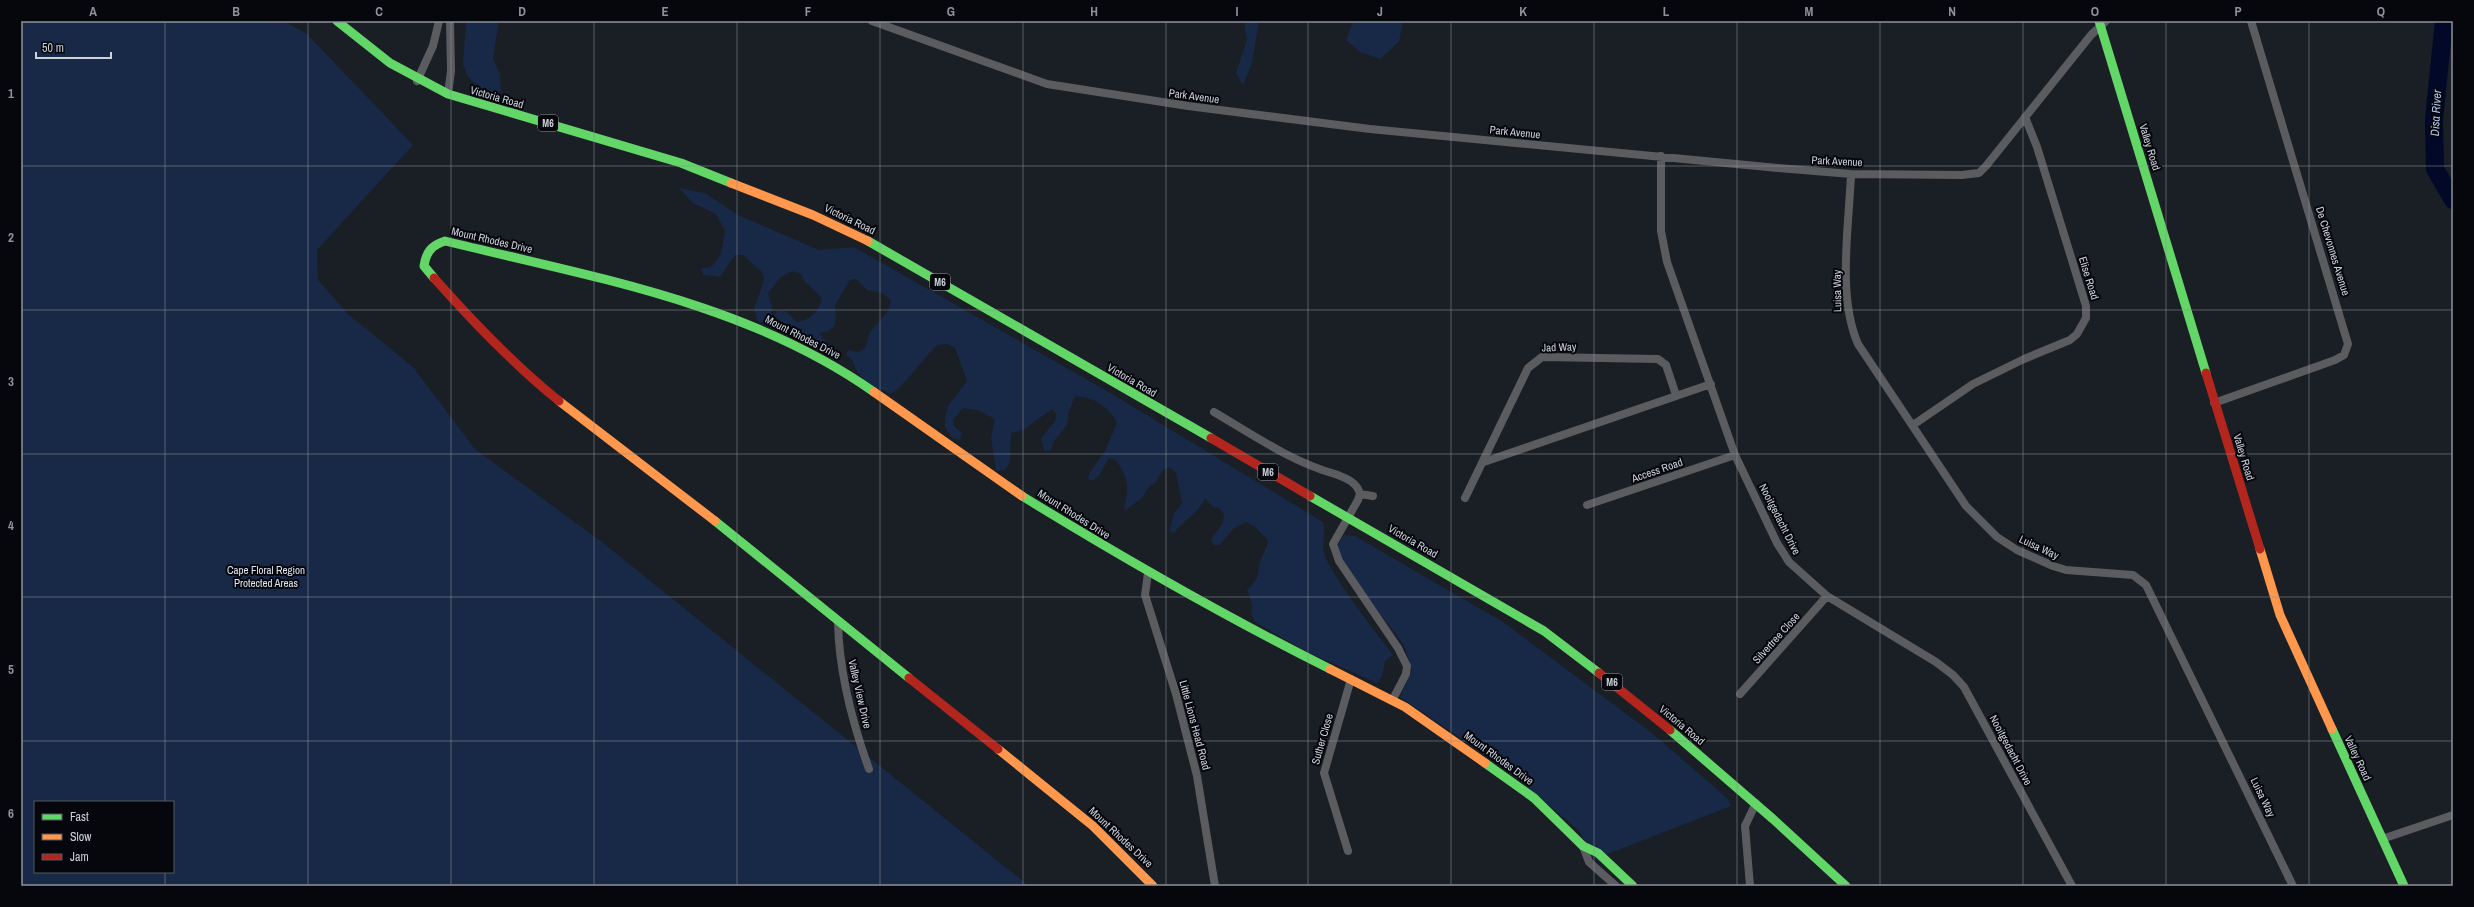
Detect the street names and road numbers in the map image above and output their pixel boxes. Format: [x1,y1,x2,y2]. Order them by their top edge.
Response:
street label: Victoria Road [469,83,525,111]
street label: Park Avenue [1168,86,1220,106]
road number: M6 [538,115,558,131]
street label: Park Avenue [1489,122,1541,142]
street label: Valley Road [2136,122,2164,172]
street label: Park Avenue [1811,153,1863,169]
street label: Victoria Road [822,201,878,237]
street label: De Chevonnes Avenue [2313,205,2353,297]
street label: Mount Rhodes Drive [450,224,534,256]
street label: Elise Road [2076,255,2102,301]
street label: Luisa Way [1830,269,1844,312]
road number: M6 [930,274,950,290]
street label: Mount Rhodes Drive [763,312,843,362]
street label: Jad Way [1541,339,1577,355]
street label: Victoria Road [1105,360,1159,400]
street label: Valley Road [2230,432,2258,482]
street label: Access Road [1629,455,1684,486]
road number: M6 [1258,464,1278,480]
street label: Nooitgedacht Drive [1756,481,1804,557]
street label: Mount Rhodes Drive [1035,486,1113,542]
street label: Victoria Road [1386,521,1440,561]
street label: Luisa Way [2017,532,2062,562]
street label: Silvertree Close [1749,609,1803,667]
street label: Valley View Drive [845,658,875,730]
road number: M6 [1602,674,1622,690]
street label: Little Lions Head Road [1176,679,1214,771]
street label: Victoria Road [1656,702,1708,748]
street label: Suther Close [1308,712,1336,766]
street label: Nooitgedacht Drive [1987,712,2035,788]
street label: Mount Rhodes Drive [1461,728,1537,788]
street label: Valley Road [2342,733,2374,783]
street label: Luisa Way [2247,775,2279,820]
street label: Mount Rhodes Drive [1086,804,1156,870]

